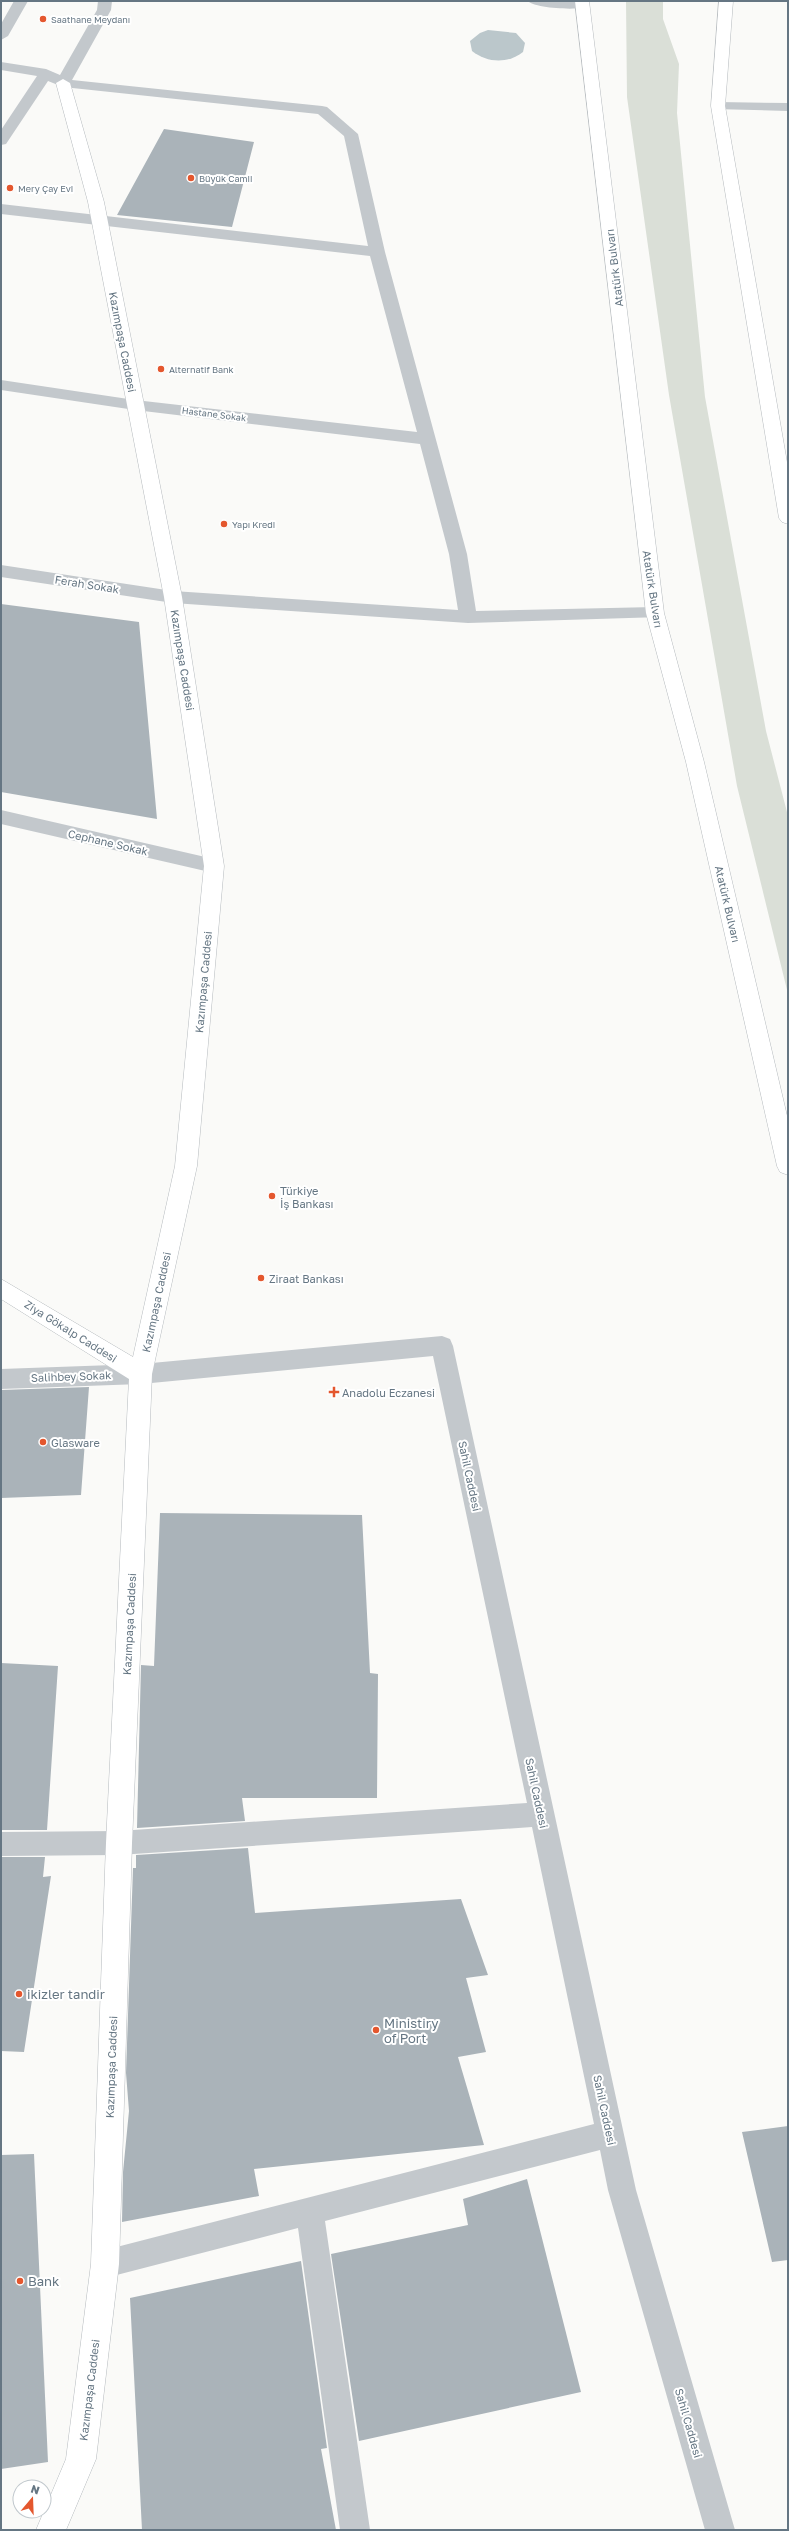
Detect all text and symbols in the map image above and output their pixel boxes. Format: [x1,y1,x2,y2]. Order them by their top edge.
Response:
marker: Saathane Meydanı [38,14,48,24]
place label: Saathane Meydanı [51,14,130,25]
marker: Büyük Camii [186,173,196,183]
place label: Büyük Camii [199,173,252,184]
marker: Mery Çay Evi [5,183,15,193]
place label: Mery Çay Evi [18,183,73,194]
street label: Atatürk Bulvarı [603,228,625,308]
street label: Kazımpaşa Caddesi [107,291,139,393]
marker: Alternatif Bank [156,364,166,374]
place label: Alternatif Bank [169,364,234,375]
street label: Hastane Sokak [181,405,247,423]
marker: Yapı Kredi [219,519,229,529]
place label: Yapı Kredi [232,519,275,530]
street label: Atatürk Bulvarı [640,549,666,629]
street label: Ferah Sokak [54,573,120,595]
street label: Kazımpaşa Caddesi [169,609,197,712]
street label: Cephane Sokak [67,826,149,858]
street label: Atatürk Bulvarı [713,864,743,944]
street label: Kazımpaşa Caddesi [192,931,214,1033]
place label: Türkiye İş Bankası [280,1184,333,1210]
marker: Türkiye İş Bankası [267,1191,277,1201]
street label: Kazımpaşa Caddesi [139,1251,173,1353]
place label: Ziraat Bankası [269,1272,344,1285]
marker: Ziraat Bankası [256,1273,266,1283]
street label: Ziya Gökalp Caddesi [22,1297,120,1365]
street label: Salihbey Sokak [31,1368,111,1384]
place label: Anadolu Eczanesi [342,1386,435,1399]
marker: Anadolu Eczanesi [329,1387,339,1397]
place label: Glasware [51,1436,100,1449]
marker: Glasware [38,1437,48,1447]
street label: Sahil Caddesi [456,1440,484,1512]
street label: Kazımpaşa Caddesi [120,1573,138,1675]
street label: Sahil Caddesi [523,1757,551,1829]
place label: ikizler tandir [27,1986,105,2002]
marker: ikizler tandir [14,1989,24,1999]
place label: Ministiry of Port [384,2015,439,2046]
street label: Kazımpaşa Caddesi [103,2016,119,2118]
marker: Ministiry of Port [371,2025,381,2035]
street label: Sahil Caddesi [591,2074,619,2146]
place label: Bank [28,2273,60,2289]
marker: Bank [15,2276,25,2286]
street label: Kazımpaşa Caddesi [76,2338,102,2441]
street label: Sahil Caddesi [673,2387,705,2459]
north arrow [12,2479,52,2519]
text: N [29,2482,41,2497]

